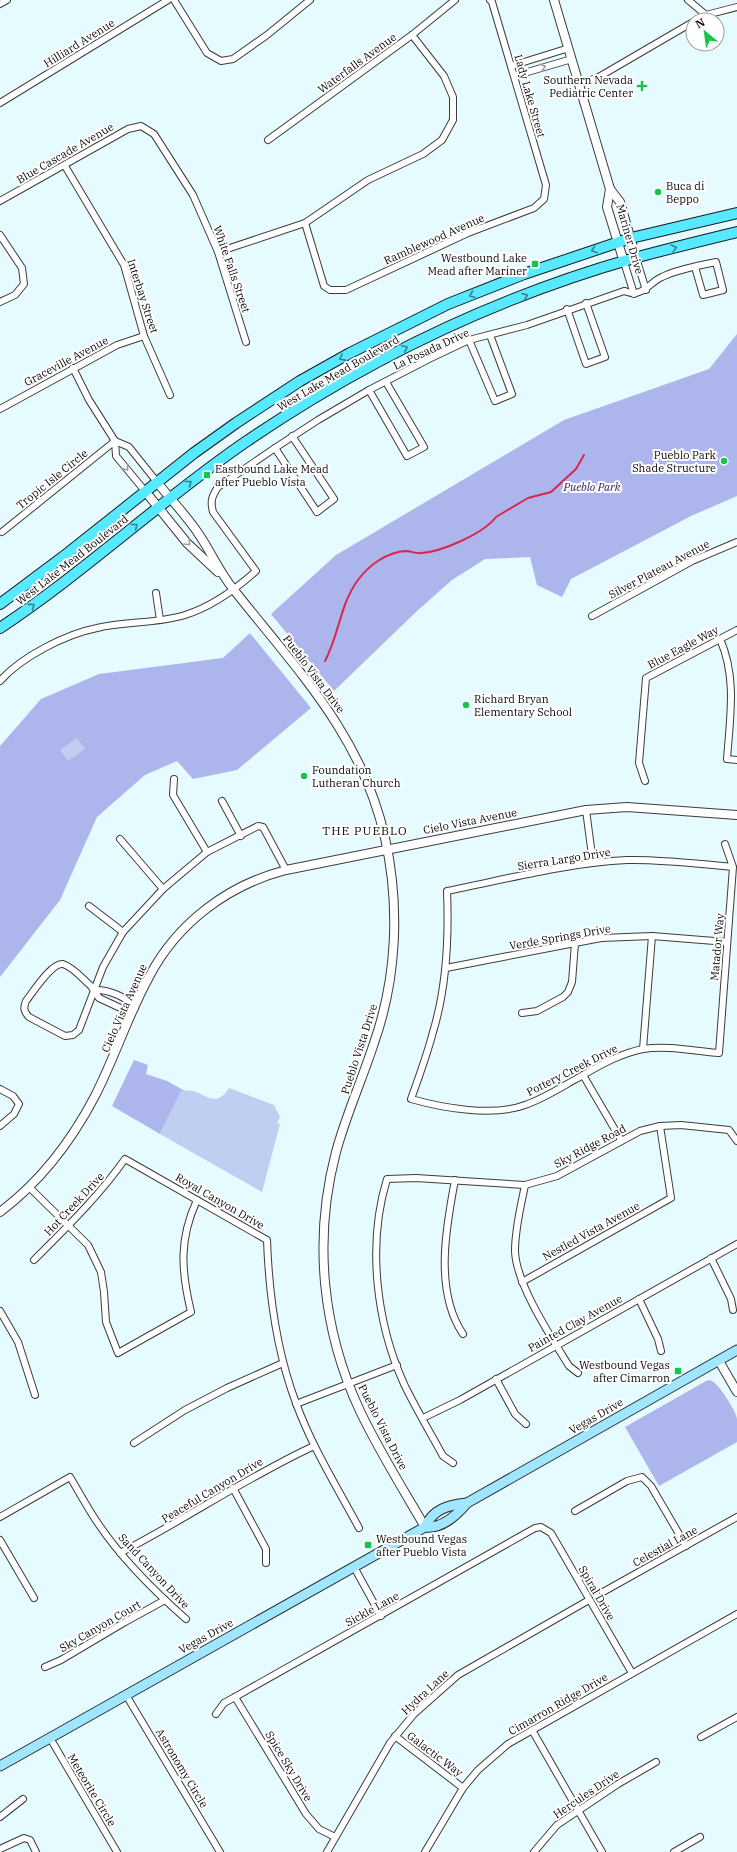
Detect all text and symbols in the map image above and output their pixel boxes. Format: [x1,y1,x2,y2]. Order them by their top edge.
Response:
north arrow [685,12,725,52]
text: N [693,15,708,31]
street label: Hilliard Avenue [41,16,117,70]
street label: Waterfalls Avenue [315,30,399,96]
street label: Lady Lake Street [511,53,549,139]
one-way arrow [539,63,546,72]
place label: Southern Nevada Pediatric Center [544,73,633,100]
marker: Southern Nevada Pediatric Center [636,80,648,92]
street label: Blue Cascade Avenue [14,119,116,187]
place label: Buca di Beppo [666,179,705,206]
marker: Buca di Beppo [653,187,663,197]
street label: Mariner Drive [613,202,647,276]
street label: Ramblewood Avenue [382,210,487,267]
street label: White Falls Street [211,224,253,314]
one-way arrow [670,244,677,253]
one-way arrow [590,245,597,254]
place label: Westbound Lake Mead after Mariner [428,251,527,278]
street label: Interbay Street [124,257,162,335]
marker: Westbound Lake Mead after Mariner [530,259,540,269]
one-way arrow [468,290,475,298]
one-way arrow [521,292,528,300]
street label: La Posada Drive [391,325,471,373]
street label: West Lake Mead Boulevard [274,332,402,414]
street label: Graceville Avenue [22,333,111,389]
one-way arrow [402,344,409,352]
one-way arrow [339,353,346,360]
street label: Tropic Isle Circle [13,446,91,512]
place label: Pueblo Park Shade Structure [632,448,717,475]
marker: Pueblo Park Shade Structure [719,456,729,466]
place label: Eastbound Lake Mead after Pueblo Vista [215,462,329,489]
one-way arrow [121,463,128,471]
marker: Eastbound Lake Mead after Pueblo Vista [202,470,212,480]
park label: Pueblo Park [562,480,621,494]
one-way arrow [184,481,191,488]
street label: West Lake Mead Boulevard [13,512,131,608]
one-way arrow [130,524,137,531]
street label: Silver Plateau Avenue [606,536,712,602]
one-way arrow [183,538,191,546]
one-way arrow [28,604,35,611]
street label: Blue Eagle Way [645,622,721,672]
street label: Pueblo Vista Drive [280,632,348,716]
place label: Richard Bryan Elementary School [474,692,572,719]
marker: Richard Bryan Elementary School [461,700,471,710]
place label: Foundation Lutheran Church [312,763,401,790]
marker: Foundation Lutheran Church [299,771,309,781]
street label: Cielo Vista Avenue [422,805,518,837]
district label: THE PUEBLO [322,823,408,838]
street label: Sierra Largo Drive [516,845,612,873]
street label: Matador Way [707,913,727,981]
street label: Verde Springs Drive [508,921,612,953]
street label: Cielo Vista Avenue [98,961,150,1054]
street label: Pueblo Vista Drive [338,1002,380,1096]
street label: Pottery Creek Drive [524,1041,620,1099]
street label: Sky Ridge Road [552,1121,629,1171]
street label: Hot Creek Drive [41,1169,107,1239]
street label: Royal Canyon Drive [173,1170,267,1232]
street label: Nestled Vista Avenue [540,1198,642,1264]
street label: Painted Clay Avenue [525,1291,625,1355]
place label: Westbound Vegas after Cimarron [579,1358,670,1385]
marker: Westbound Vegas after Cimarron [673,1366,683,1376]
street label: Pueblo Vista Drive [355,1382,411,1472]
street label: Vegas Drive [566,1395,626,1437]
street label: Peaceful Canyon Drive [159,1454,265,1526]
street label: Celestial Lane [630,1522,700,1570]
street label: Sand Canyon Drive [115,1530,193,1612]
place label: Westbound Vegas after Pueblo Vista [376,1532,467,1559]
marker: Westbound Vegas after Pueblo Vista [363,1540,373,1550]
street label: Spiral Drive [576,1563,618,1623]
street label: Sickle Lane [343,1588,401,1629]
street label: Sky Canyon Court [57,1597,143,1655]
street label: Vegas Drive [176,1615,236,1657]
street label: Hydra Lane [398,1666,452,1718]
street label: Cimarron Ridge Drive [506,1670,610,1738]
street label: Astronomy Circle [153,1726,211,1810]
street label: Spice Sky Drive [262,1728,316,1804]
street label: Galactic Way [404,1728,466,1780]
street label: Meteorite Circle [65,1751,119,1829]
street label: Hercules Drive [550,1767,622,1821]

